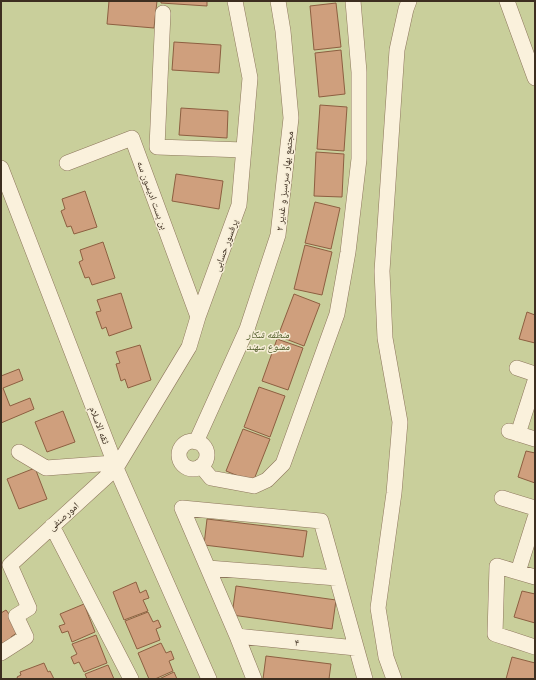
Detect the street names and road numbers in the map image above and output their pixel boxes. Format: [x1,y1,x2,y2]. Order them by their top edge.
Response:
street label: مجتمع بهار سرسبز و غدیر ۲ [273,130,296,232]
street label: بن بست ادیسون سه [134,159,171,232]
street label: پرفسور حسابی [210,217,241,273]
street label: ثقه الاسلام [85,404,113,447]
street label: امورصنفی [45,499,81,534]
street label: ۴ [294,636,300,649]

